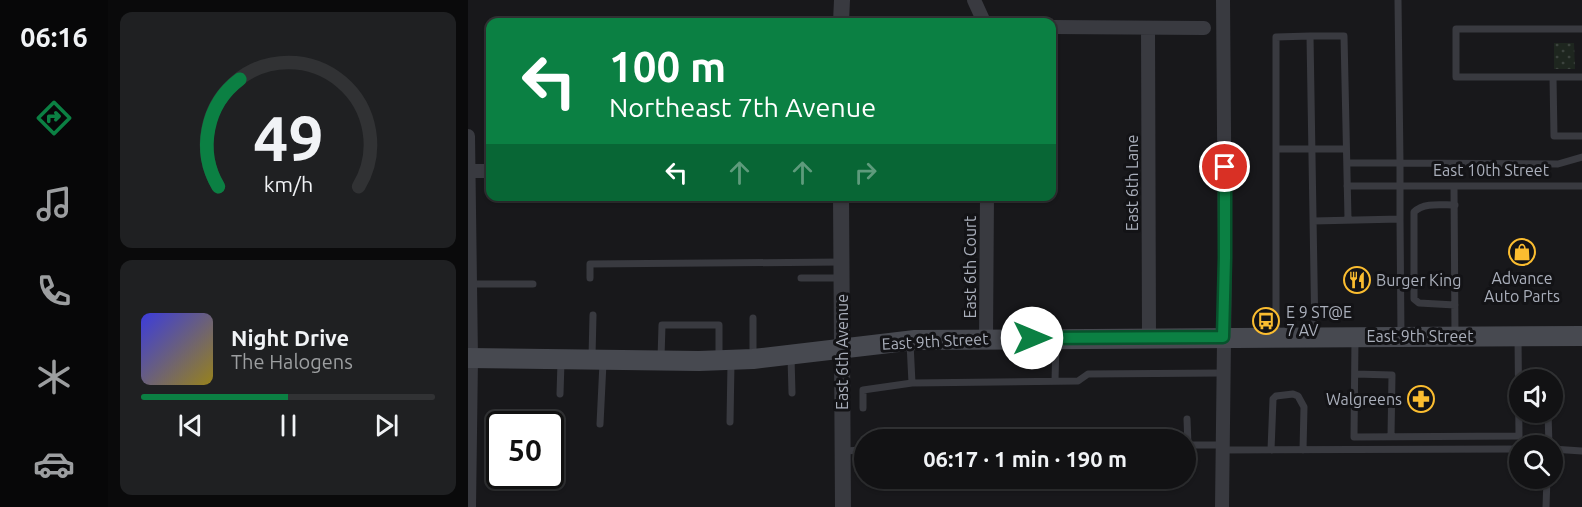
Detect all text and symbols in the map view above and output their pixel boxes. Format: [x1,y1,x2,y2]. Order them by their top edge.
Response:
text: 06:16 [20,22,88,52]
icon: left [510,42,588,120]
text: 100 m [609,43,726,90]
text: Northeast 7th Avenue [609,92,876,122]
icon: directions [33,97,75,139]
text: 49 [253,103,323,173]
street label: East 6th Lane [1123,135,1141,231]
pin [1199,141,1250,192]
icon: arrive [1208,150,1241,183]
icon: left [660,156,693,189]
icon: ahead [723,156,756,189]
icon: ahead [786,156,819,189]
icon: right [849,156,882,189]
street label: East 10th Street [1433,161,1550,179]
text: km/h [263,172,313,196]
icon: music [33,183,75,225]
street label: East 6th Court [961,215,979,318]
shop icon: Advance Auto Parts [1507,237,1537,267]
restaurant icon: Burger King [1342,265,1372,295]
place label: Advance Auto Parts [1484,269,1560,305]
icon: phone [33,270,75,312]
place label: Burger King [1376,271,1461,289]
street label: East 6th Avenue [833,294,851,410]
place label: E 9 ST@E 7 AV [1286,303,1352,339]
position arrow [1000,306,1064,370]
bus stop icon: E 9 ST@E 7 AV [1251,306,1281,336]
text: Night Drive [231,325,349,350]
street label: East 9th Street [1367,327,1474,345]
street label: East 9th Street [881,329,990,353]
text: The Halogens [231,350,353,373]
icon: climate [33,356,75,398]
map controls [1509,369,1563,489]
button: sound [1509,369,1563,423]
pharmacy icon: Walgreens [1406,384,1436,414]
place label: Walgreens [1326,390,1402,408]
icon: previous [174,409,207,442]
icon: pause [272,409,305,442]
icon: next [370,409,403,442]
speed limit sign: 50 [486,411,564,489]
button: search [1509,435,1563,489]
icon: car [33,443,75,485]
text: 06:17 · 1 min · 190 m [923,446,1127,471]

